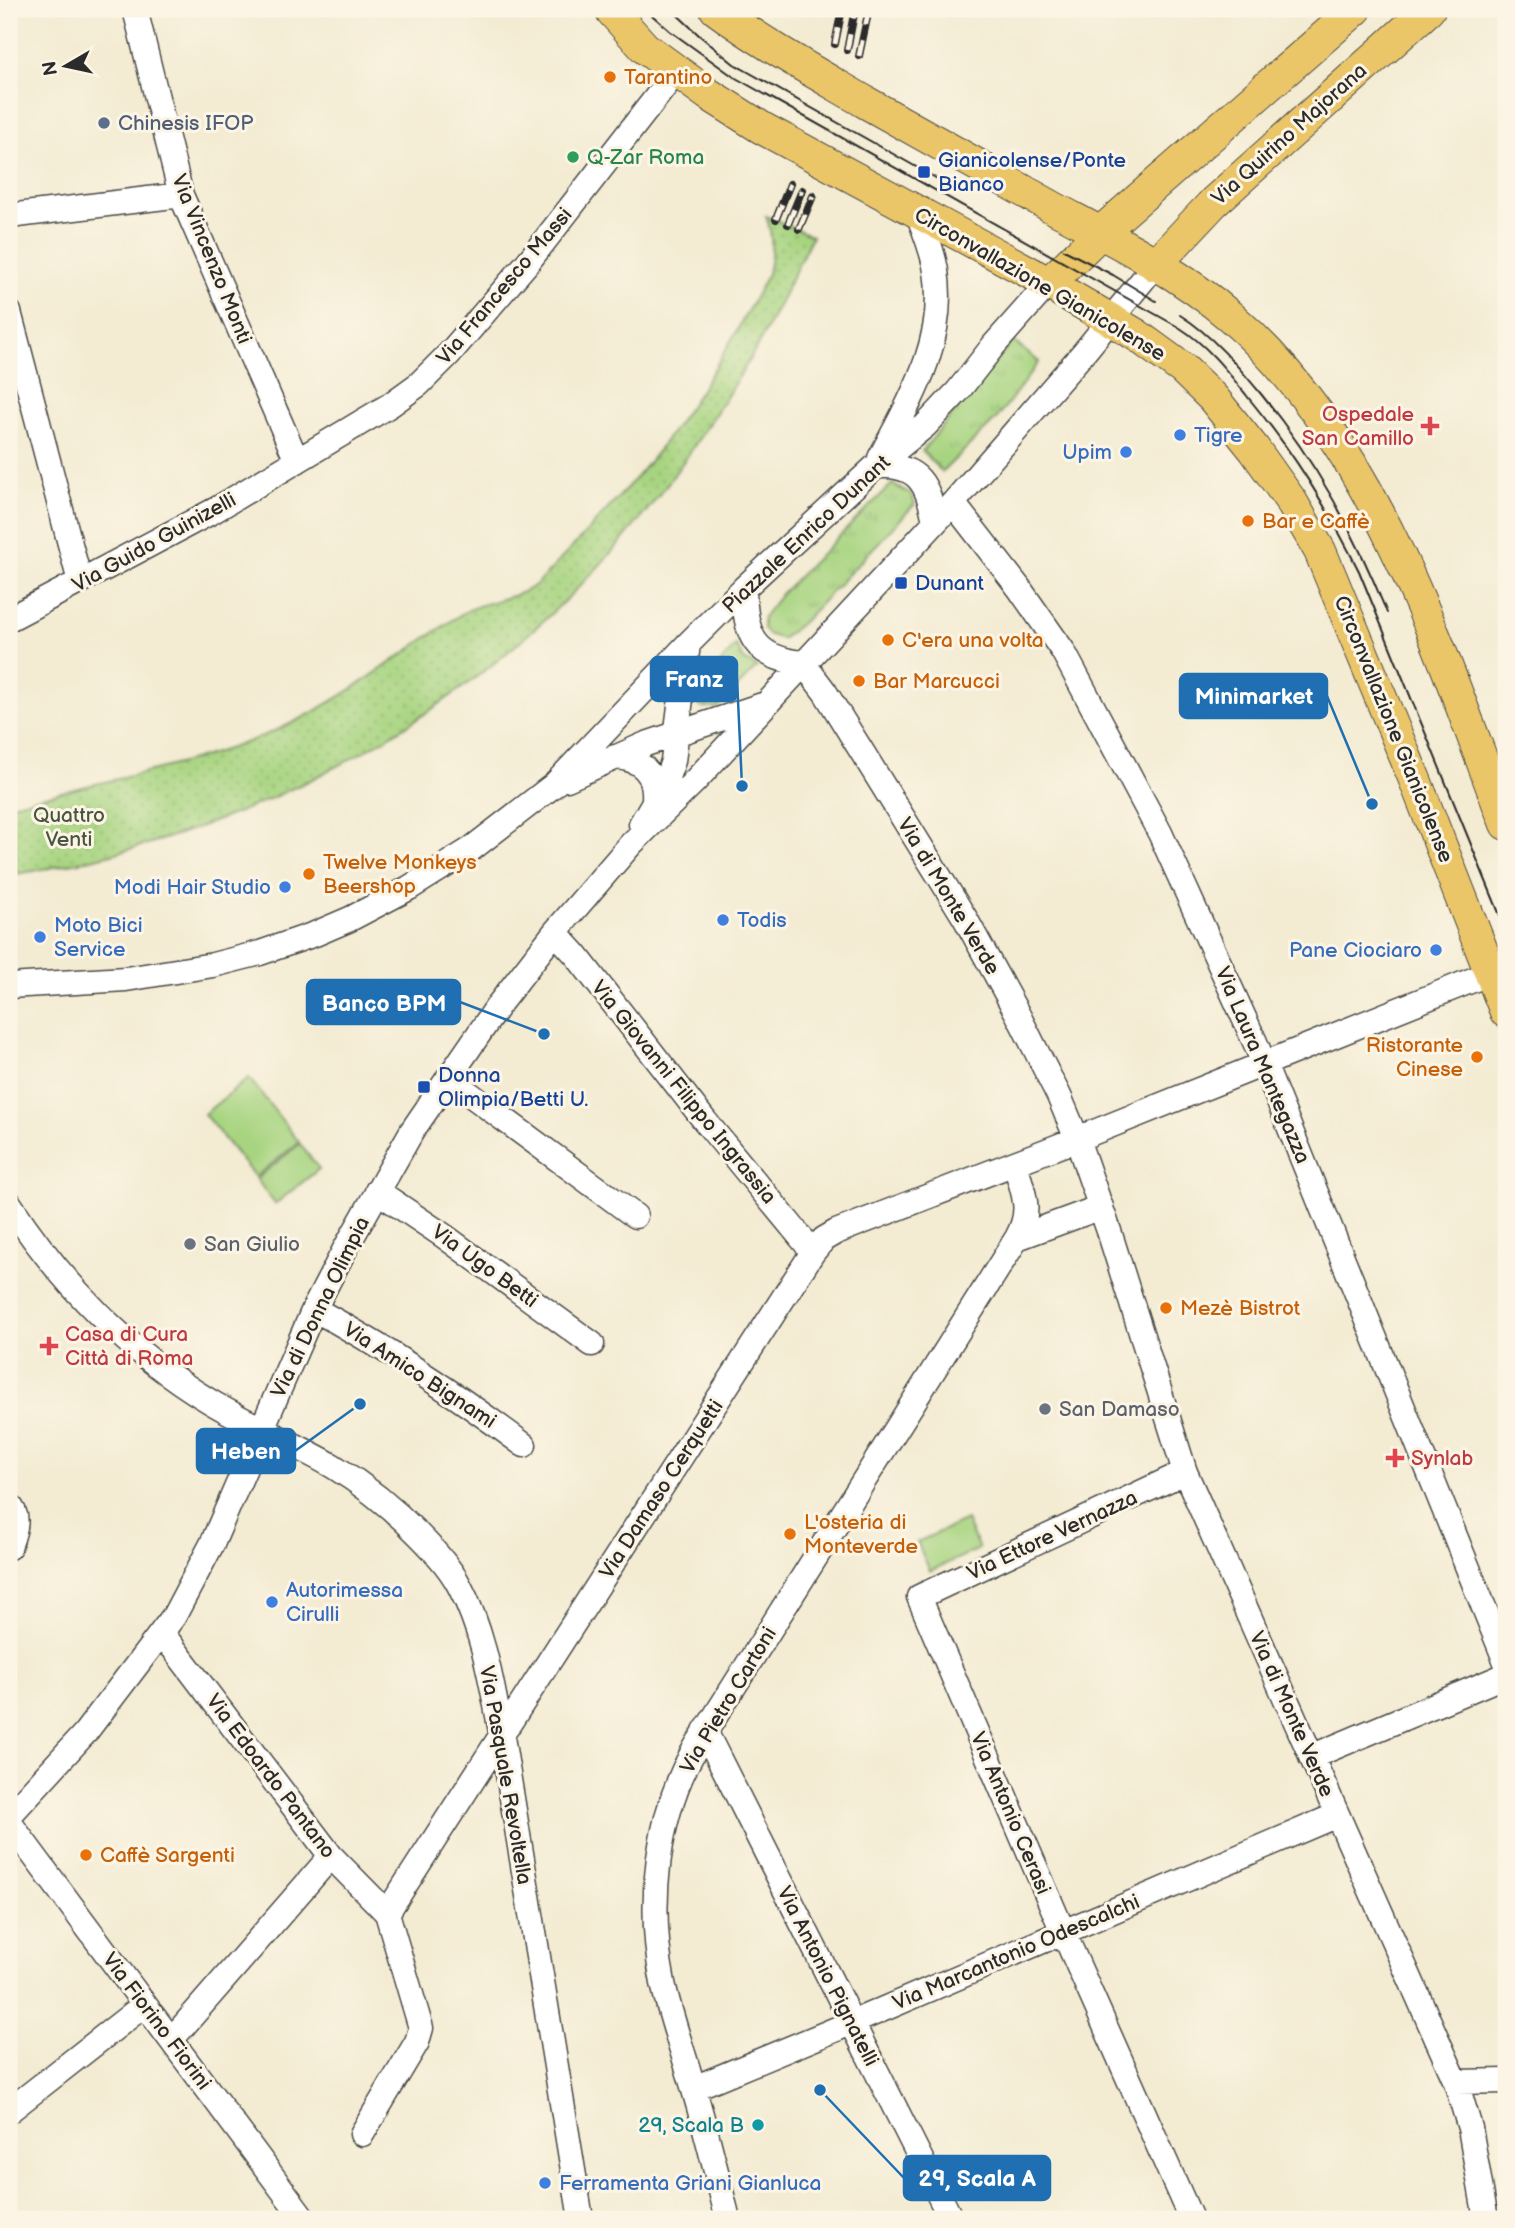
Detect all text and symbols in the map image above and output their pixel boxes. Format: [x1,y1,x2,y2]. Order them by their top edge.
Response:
north arrow [32,32,102,102]
street label: Via Quirino Majorana [1207,58,1372,211]
text: N [38,60,63,77]
place label: Tarantino [624,65,712,90]
marker: Tarantino [602,69,618,85]
place label: Chinesis IFOP [118,111,253,136]
marker: Chinesis IFOP [96,115,112,131]
place label: Q-Zar Roma [587,145,704,170]
place label: Gianicolense/Ponte Bianco [938,148,1126,197]
marker: Q-Zar Roma [565,149,581,165]
marker: Gianicolense/Ponte Bianco [916,164,932,180]
street label: Via Vincenzo Monti [166,171,257,348]
street label: Circonvallazione Gianicolense [910,202,1170,367]
street label: Via Francesco Massi [431,203,577,370]
place label: Ospedale San Camillo [1302,402,1414,451]
marker: Ospedale San Camillo [1420,416,1440,436]
place label: Tigre [1194,423,1242,448]
marker: Tigre [1172,427,1188,443]
place label: Upim [1062,440,1112,465]
marker: Upim [1118,444,1134,460]
street label: Piazzale Enrico Dunant [717,450,896,619]
street label: Via Guido Guinizelli [68,487,240,598]
place label: Bar e Caffè [1262,509,1370,534]
marker: Bar e Caffè [1240,513,1256,529]
place label: Dunant [915,571,985,596]
marker: Dunant [893,575,909,591]
street label: Circonvallazione Gianicolense [1328,592,1459,866]
place label: C'era una volta [902,628,1044,653]
marker: C'era una volta [880,632,896,648]
callout: Franz [651,657,737,701]
text: Franz [665,666,723,694]
place label: Bar Marcucci [873,669,1000,694]
marker: Bar Marcucci [851,673,867,689]
callout: Minimarket [1180,674,1327,718]
text: Minimarket [1195,683,1314,711]
park label: Quattro Venti [33,803,105,852]
street label: Via di Monte Verde [892,813,1005,979]
place label: Twelve Monkeys Beershop [323,850,477,899]
marker: Twelve Monkeys Beershop [301,866,317,882]
place label: Modi Hair Studio [114,875,271,900]
marker: Modi Hair Studio [277,879,293,895]
place label: Todis [737,908,787,933]
marker: Todis [715,912,731,928]
place label: Moto Bici Service [54,913,143,962]
marker: Moto Bici Service [32,929,48,945]
place label: Pane Ciociaro [1289,938,1422,963]
marker: Pane Ciociaro [1428,942,1444,958]
street label: Via Laura Mantegazza [1210,963,1315,1167]
street label: Via Giovanni Filippo Ingrassia [586,976,781,1209]
callout: Banco BPM [307,980,460,1024]
text: Banco BPM [322,990,446,1018]
place label: Ristorante Cinese [1366,1033,1463,1082]
marker: Ristorante Cinese [1469,1049,1485,1065]
place label: Donna Olimpia/Betti U. [438,1063,588,1112]
marker: Donna Olimpia/Betti U. [416,1079,432,1095]
street label: Via di Donna Olimpia [266,1213,375,1402]
street label: Via Ugo Betti [427,1219,543,1313]
place label: San Giulio [204,1232,300,1257]
marker: San Giulio [182,1236,198,1252]
place label: Mezè Bistrot [1180,1296,1301,1321]
marker: Mezè Bistrot [1158,1300,1174,1316]
street label: Via Amico Bignami [339,1317,501,1434]
place label: Casa di Cura Città di Roma [65,1322,193,1371]
marker: Casa di Cura Città di Roma [39,1336,59,1356]
street label: Via Damaso Cerquetti [594,1395,729,1583]
place label: San Damaso [1059,1397,1180,1422]
marker: San Damaso [1037,1401,1053,1417]
callout: Heben [197,1429,295,1473]
text: Heben [211,1438,281,1466]
place label: Synlab [1411,1446,1473,1471]
marker: Synlab [1385,1448,1405,1468]
street label: Via Ettore Vernazza [963,1485,1141,1586]
place label: L'osteria di Monteverde [804,1510,918,1559]
marker: L'osteria di Monteverde [782,1526,798,1542]
place label: Autorimessa Cirulli [286,1578,403,1627]
marker: Autorimessa Cirulli [264,1594,280,1610]
street label: Via Pietro Cartoni [675,1623,782,1778]
street label: Via di Monte Verde [1244,1627,1339,1801]
street label: Via Pasquale Revoltella [474,1664,537,1886]
street label: Via Edoardo Pantano [201,1689,341,1864]
street label: Via Antonio Cerasi [965,1728,1056,1898]
place label: Caffè Sargenti [100,1843,235,1868]
marker: Caffè Sargenti [78,1847,94,1863]
street label: Via Antonio Pignatelli [771,1882,884,2070]
street label: Via Marcantonio Odescalchi [889,1889,1143,2016]
street label: Via Fiorino Fiorini [97,1948,216,2095]
place label: 29, Scala B [638,2113,744,2138]
marker: 29, Scala B [750,2117,766,2133]
callout: 29, Scala A [904,2156,1050,2200]
text: 29, Scala A [918,2165,1037,2193]
place label: Ferramenta Griani Gianluca [559,2171,821,2196]
marker: Ferramenta Griani Gianluca [537,2175,553,2191]

